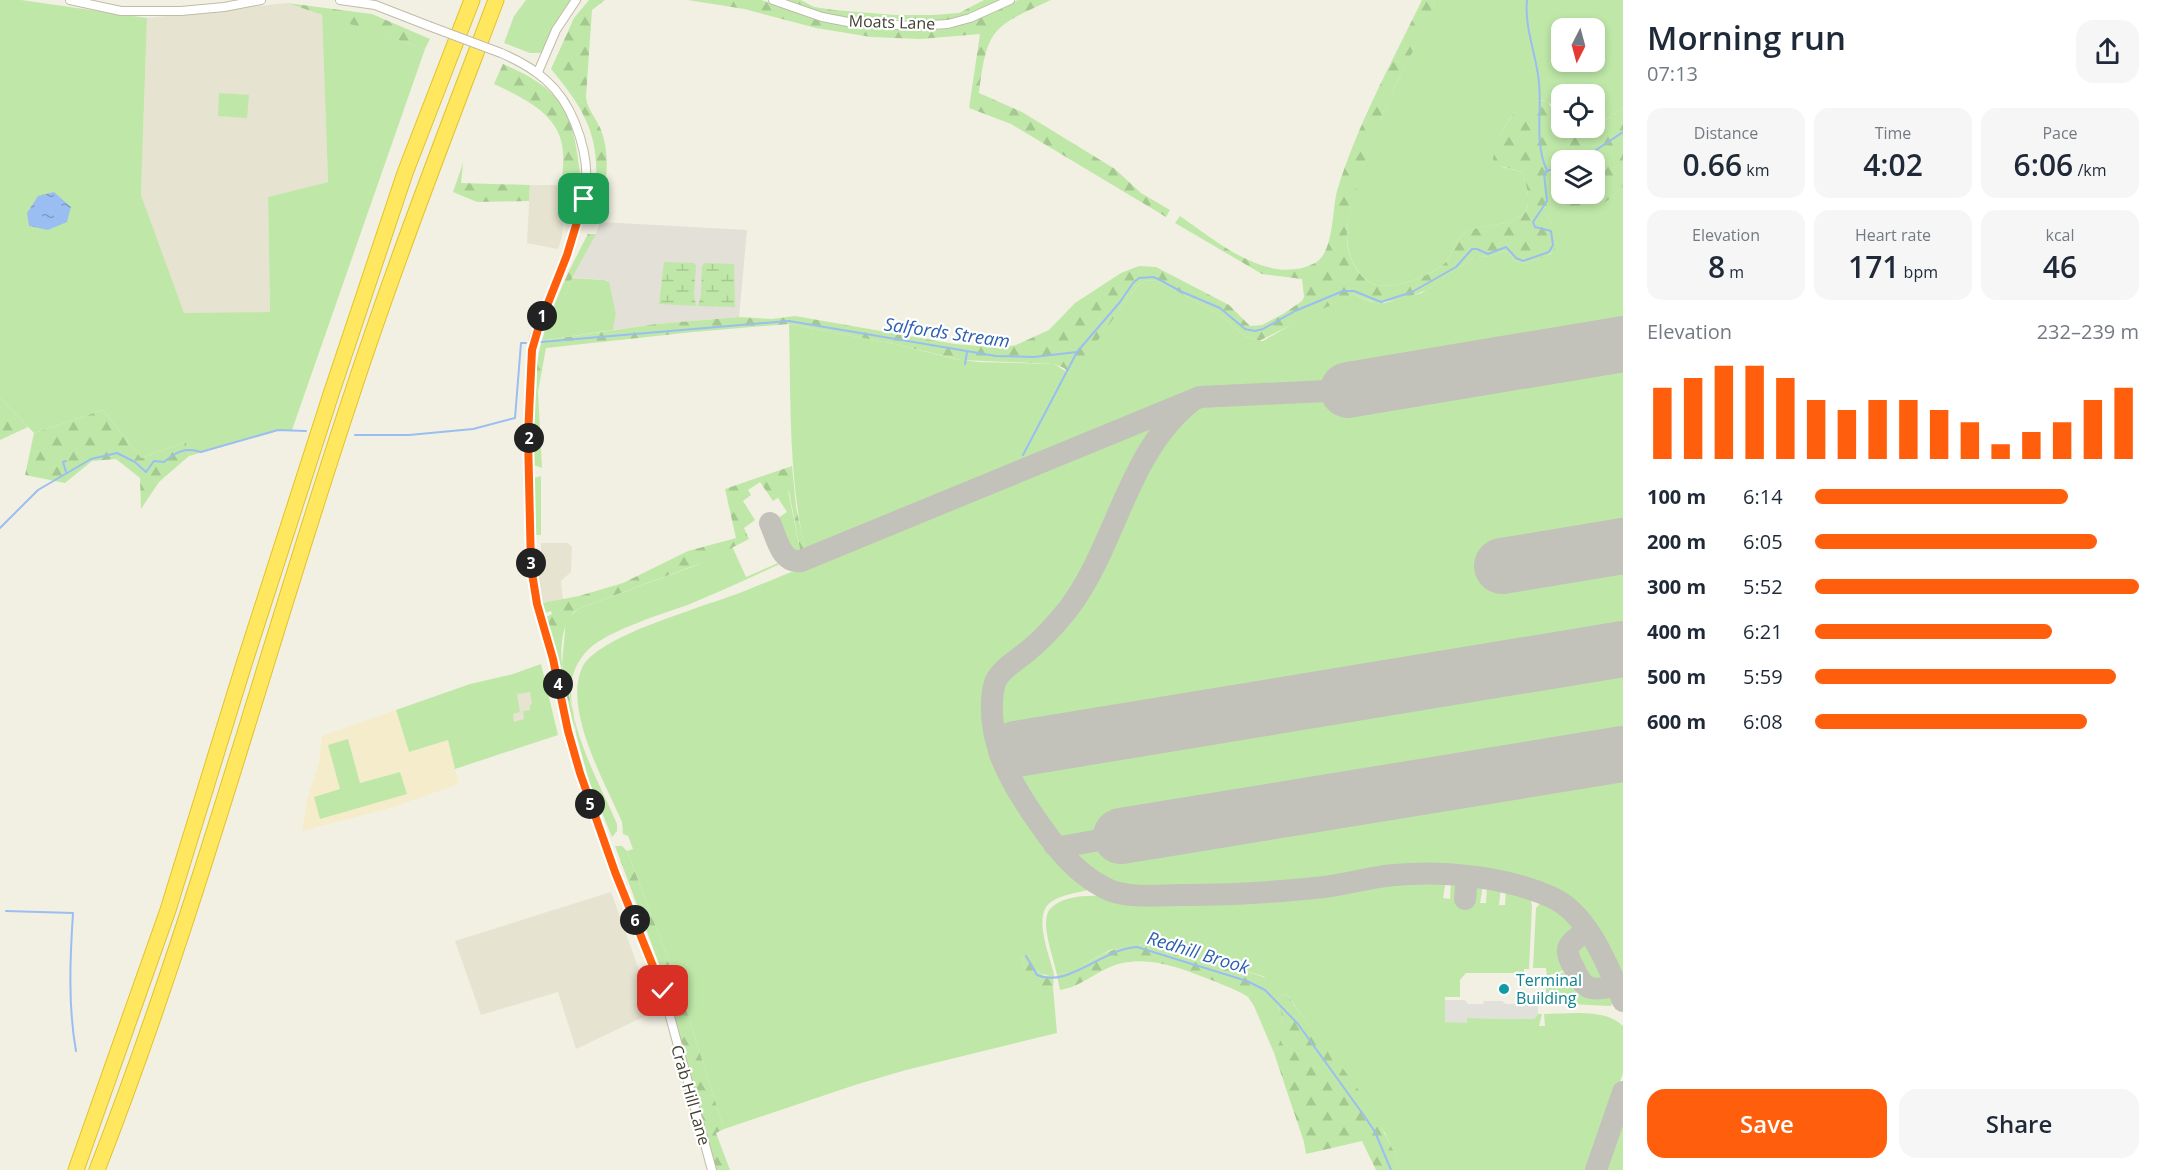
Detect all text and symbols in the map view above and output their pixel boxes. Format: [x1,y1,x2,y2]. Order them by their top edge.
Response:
street label: Moats Lane [848,9,936,35]
text: Morning run [1647,15,1846,60]
north arrow [1551,18,1605,72]
map controls [1551,18,1605,204]
button: share [2076,20,2139,83]
text: 07:13 [1647,60,1698,87]
button: locate [1551,84,1605,138]
text: Distance [1694,122,1758,144]
text: Time [1875,122,1911,144]
text: Pace [2042,122,2078,144]
text: 0.66 [1682,144,1742,185]
text: 4:02 [1863,144,1923,185]
text: 6:06 [2014,144,2073,185]
button: layers [1551,150,1605,204]
text: km [1742,159,1770,181]
text: /km [2073,159,2106,181]
pin [558,173,609,224]
icon: arrive [567,182,600,215]
text: Elevation [1692,224,1760,246]
text: Heart rate [1855,224,1931,246]
text: kcal [2046,224,2075,246]
text: 8 [1708,246,1725,287]
text: 171 [1848,246,1899,287]
text: 46 [2043,246,2077,287]
text: m [1725,261,1744,283]
text: bpm [1899,261,1938,283]
pin: 1 [527,301,557,331]
text: 1 [537,305,547,327]
water label: Salfords Stream [883,311,1011,353]
text: Elevation [1647,318,1732,345]
text: 232–239 m [2037,318,2139,345]
pin: 2 [514,423,544,453]
text: 2 [524,427,534,449]
text: 100 m [1647,483,1706,510]
text: 6:14 [1743,483,1783,510]
text: 200 m [1647,528,1706,555]
text: 6:05 [1743,528,1783,555]
pin: 3 [516,548,546,578]
text: 3 [526,552,536,574]
text: 300 m [1647,573,1706,600]
text: 5:52 [1743,573,1783,600]
text: 400 m [1647,618,1706,645]
text: 6:21 [1743,618,1783,645]
text: 500 m [1647,663,1706,690]
text: 5:59 [1743,663,1783,690]
pin: 4 [543,669,573,699]
text: 4 [553,673,563,695]
text: 600 m [1647,708,1706,735]
text: 6:08 [1743,708,1783,735]
pin: 5 [575,789,605,819]
text: 5 [585,793,595,815]
pin: 6 [620,905,650,935]
text: 6 [630,909,640,931]
water label: Redhill Brook [1144,925,1253,979]
pin [637,965,688,1016]
place label: Terminal Building [1516,969,1582,1009]
icon: check [646,974,679,1007]
marker: Terminal Building [1497,982,1511,996]
street label: Crab Hill Lane [666,1042,716,1148]
button: Save [1647,1089,1887,1158]
button: Share [1899,1089,2139,1158]

